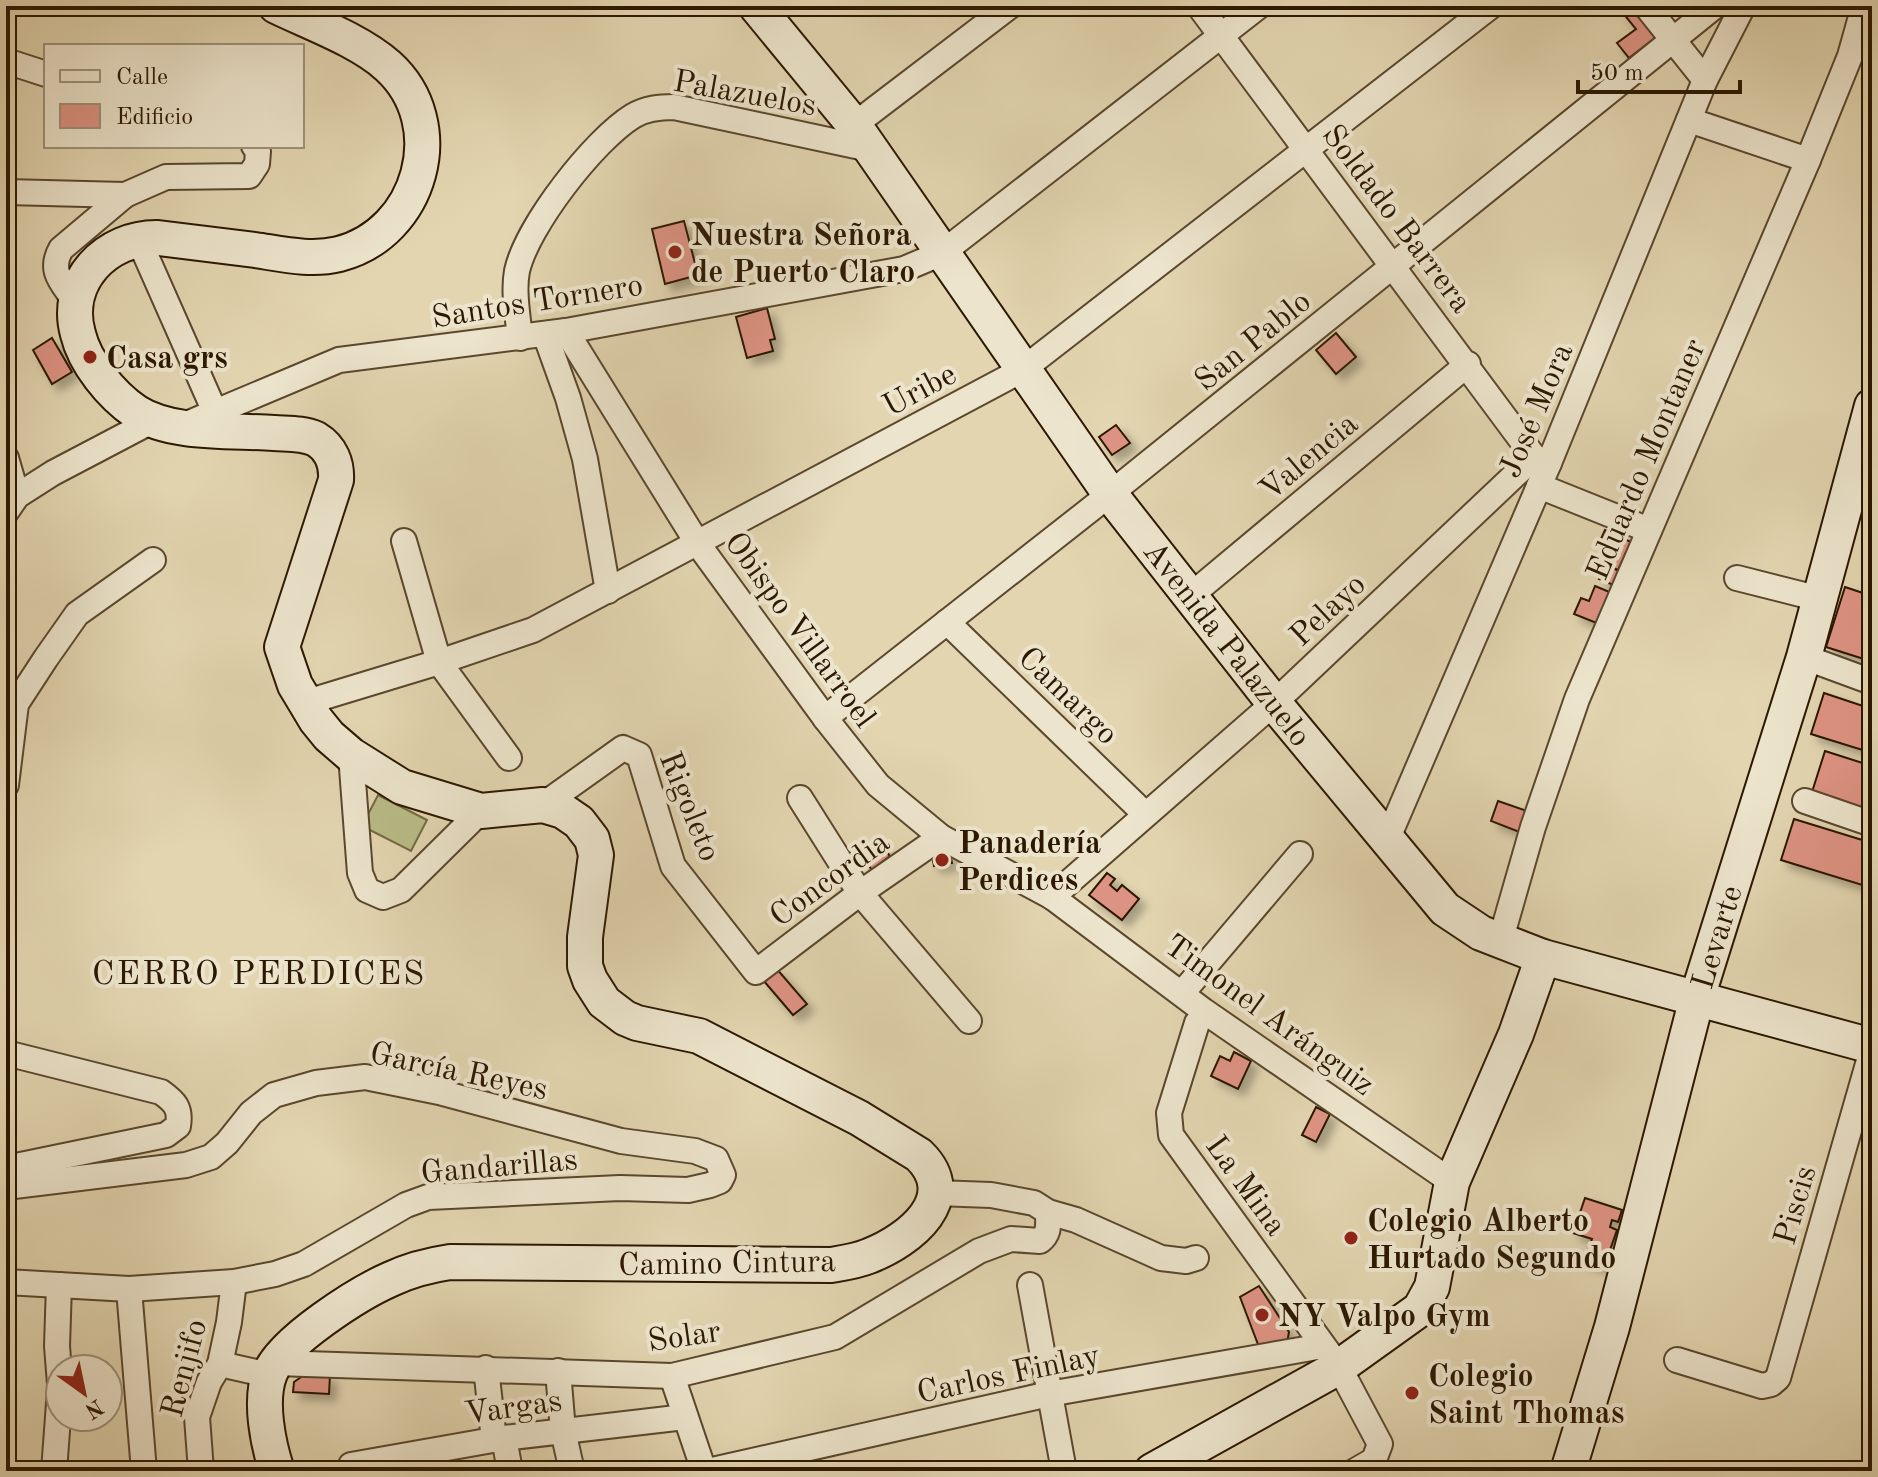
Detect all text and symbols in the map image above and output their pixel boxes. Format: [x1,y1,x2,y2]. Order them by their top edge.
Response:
legend [44,44,304,148]
scale bar [1578,44,1740,94]
text: 50 m [1590,62,1644,86]
text: Calle [116,66,168,90]
street label: Palazuelos [670,67,819,123]
text: Edificio [116,106,193,130]
street label: Soldado Barrera [1315,120,1477,320]
place label: Nuestra Señora de Puerto Claro [691,221,915,290]
marker: Nuestra Señora de Puerto Claro [666,243,684,261]
street label: Santos Tornero [430,270,645,335]
street label: San Pablo [1190,286,1318,398]
street label: Eduardo Montaner [1583,335,1713,585]
street label: José Mora [1495,339,1580,483]
place label: Casa grs [106,344,228,376]
marker: Casa grs [81,348,99,366]
street label: Uribe [879,359,962,424]
street label: Valencia [1255,408,1365,508]
street label: Obispo Villarroel [717,527,880,735]
street label: Avenida Palazuelo [1136,536,1315,754]
street label: Pelayo [1285,569,1373,654]
street label: Camargo [1011,642,1123,752]
street label: Rigoleto [652,748,725,866]
street label: Concordia [765,827,896,934]
place label: Panadería Perdices [958,829,1101,898]
marker: Panadería Perdices [933,851,951,869]
street label: Levarte [1688,882,1750,994]
street label: Timonel Aránguiz [1158,930,1379,1103]
district label: CERRO PERDICES [92,958,426,992]
street label: García Reyes [367,1038,550,1107]
street label: La Mina [1198,1131,1291,1243]
street label: Gandarillas [419,1145,579,1191]
street label: Piscis [1770,1163,1823,1249]
place label: Colegio Alberto Hurtado Segundo [1367,1207,1616,1276]
marker: Colegio Alberto Hurtado Segundo [1342,1229,1360,1247]
street label: Camino Cintura [618,1247,836,1283]
place label: NY Valpo Gym [1278,1302,1491,1334]
marker: NY Valpo Gym [1253,1306,1271,1324]
street label: Renjifo [157,1316,214,1421]
street label: Solar [646,1317,723,1359]
street label: Carlos Finlay [914,1341,1103,1411]
north arrow [44,1353,124,1433]
place label: Colegio Saint Thomas [1428,1362,1625,1431]
marker: Colegio Saint Thomas [1403,1384,1421,1402]
street label: Vargas [463,1386,564,1432]
text: N [81,1394,107,1422]

